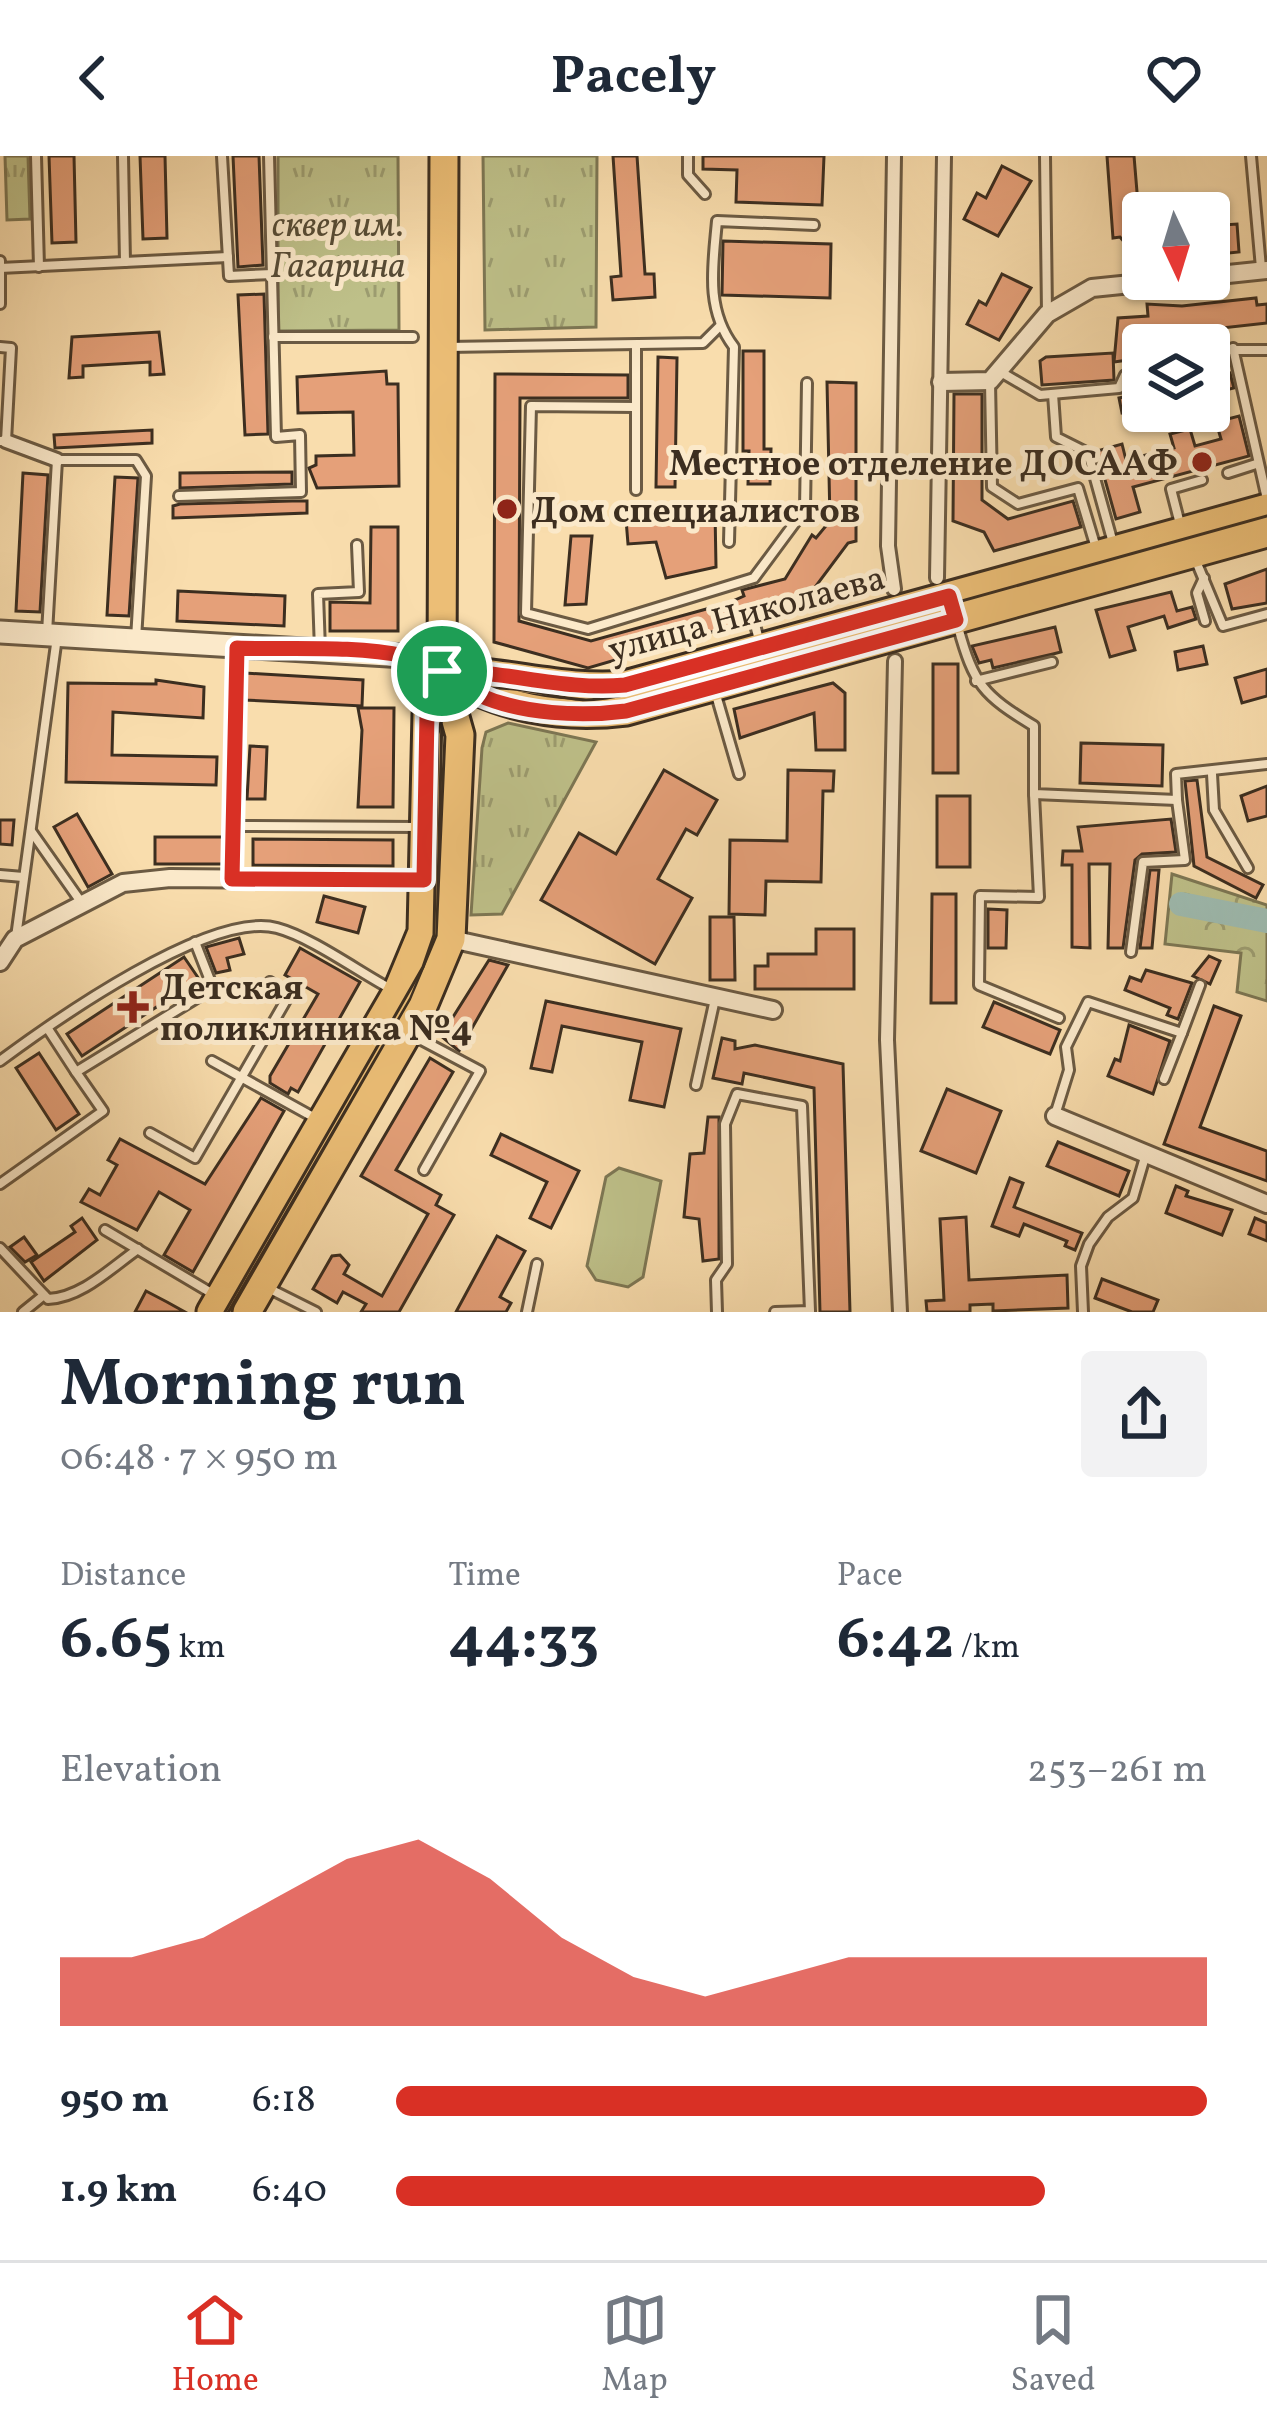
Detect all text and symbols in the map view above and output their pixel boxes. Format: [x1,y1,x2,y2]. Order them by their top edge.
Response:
text: Pacely [551,41,716,116]
icon: back [60,45,126,111]
icon: heart [1141,45,1207,111]
north arrow [1122,192,1230,300]
map controls [1122,192,1230,432]
park label: сквер им. Гагарина [270,202,406,293]
button: layers [1122,324,1230,432]
place label: Местное отделение ДОСААФ [669,441,1178,491]
marker: Местное отделение ДОСААФ [1189,449,1215,475]
place label: Дом специалистов [531,488,860,538]
marker: Дом специалистов [494,496,520,522]
street label: улица Николаева [603,555,891,677]
pin [391,620,493,722]
icon: arrive [409,638,475,704]
place label: Детская поликлиника №4 [160,965,473,1056]
marker: Детская поликлиника №4 [117,991,149,1023]
text: Morning run [60,1341,466,1433]
button: share [1081,1351,1207,1477]
text: 06:48 · 7 × 950 m [60,1432,338,1486]
text: Distance [60,1554,186,1600]
text: Time [448,1554,521,1600]
text: Pace [837,1554,903,1600]
text: 6.65 [60,1600,172,1683]
text: 44:33 [448,1600,599,1683]
text: 6:42 [837,1600,954,1683]
text: km [172,1626,226,1672]
text: /km [954,1626,1020,1672]
text: Elevation [60,1744,222,1798]
text: 253–261 m [1027,1744,1207,1798]
text: 950 m [60,2074,169,2128]
text: 6:18 [252,2074,316,2128]
text: 1.9 km [60,2164,177,2218]
text: 6:40 [252,2164,327,2218]
tab: Home [171,2287,259,2405]
tab: Map [602,2287,668,2405]
tab: Saved [1011,2287,1096,2405]

